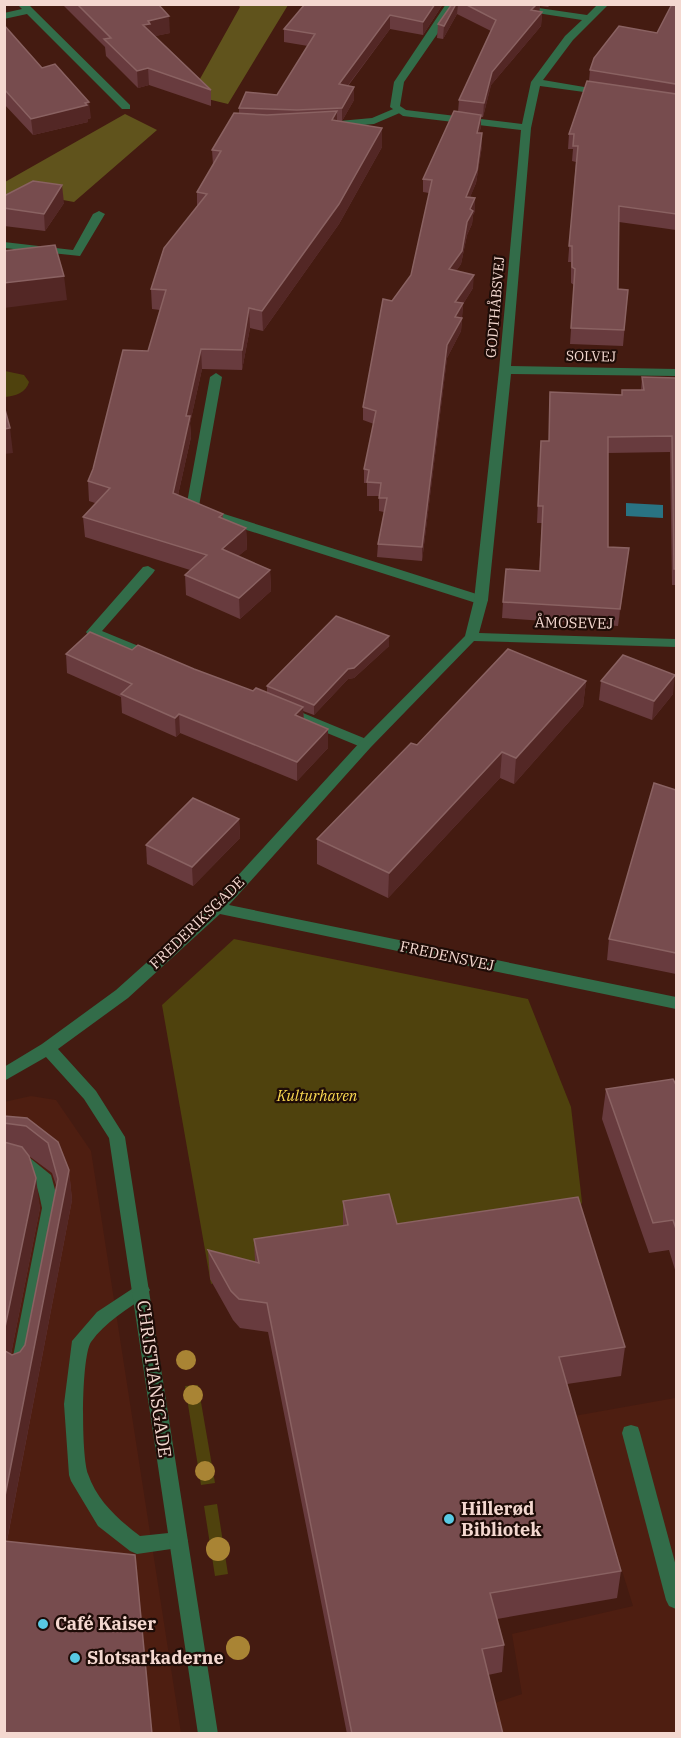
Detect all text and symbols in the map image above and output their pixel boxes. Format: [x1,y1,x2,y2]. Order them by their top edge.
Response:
street label: GODTHÅBSVEJ [481,255,508,359]
street label: SOLVEJ [566,347,616,365]
street label: ÅMOSEVEJ [534,612,614,633]
street label: FREDERIKSGADE [145,872,248,973]
street label: FREDENSVEJ [398,936,496,975]
park label: Kulturhaven [276,1086,358,1105]
street label: CHRISTIANSGADE [132,1299,177,1459]
place label: Hillerød Bibliotek [461,1497,542,1541]
marker: Hillerød Bibliotek [442,1512,456,1526]
place label: Café Kaiser [55,1612,156,1635]
marker: Café Kaiser [36,1617,50,1631]
place label: Slotsarkaderne [87,1646,224,1669]
marker: Slotsarkaderne [68,1651,82,1665]

